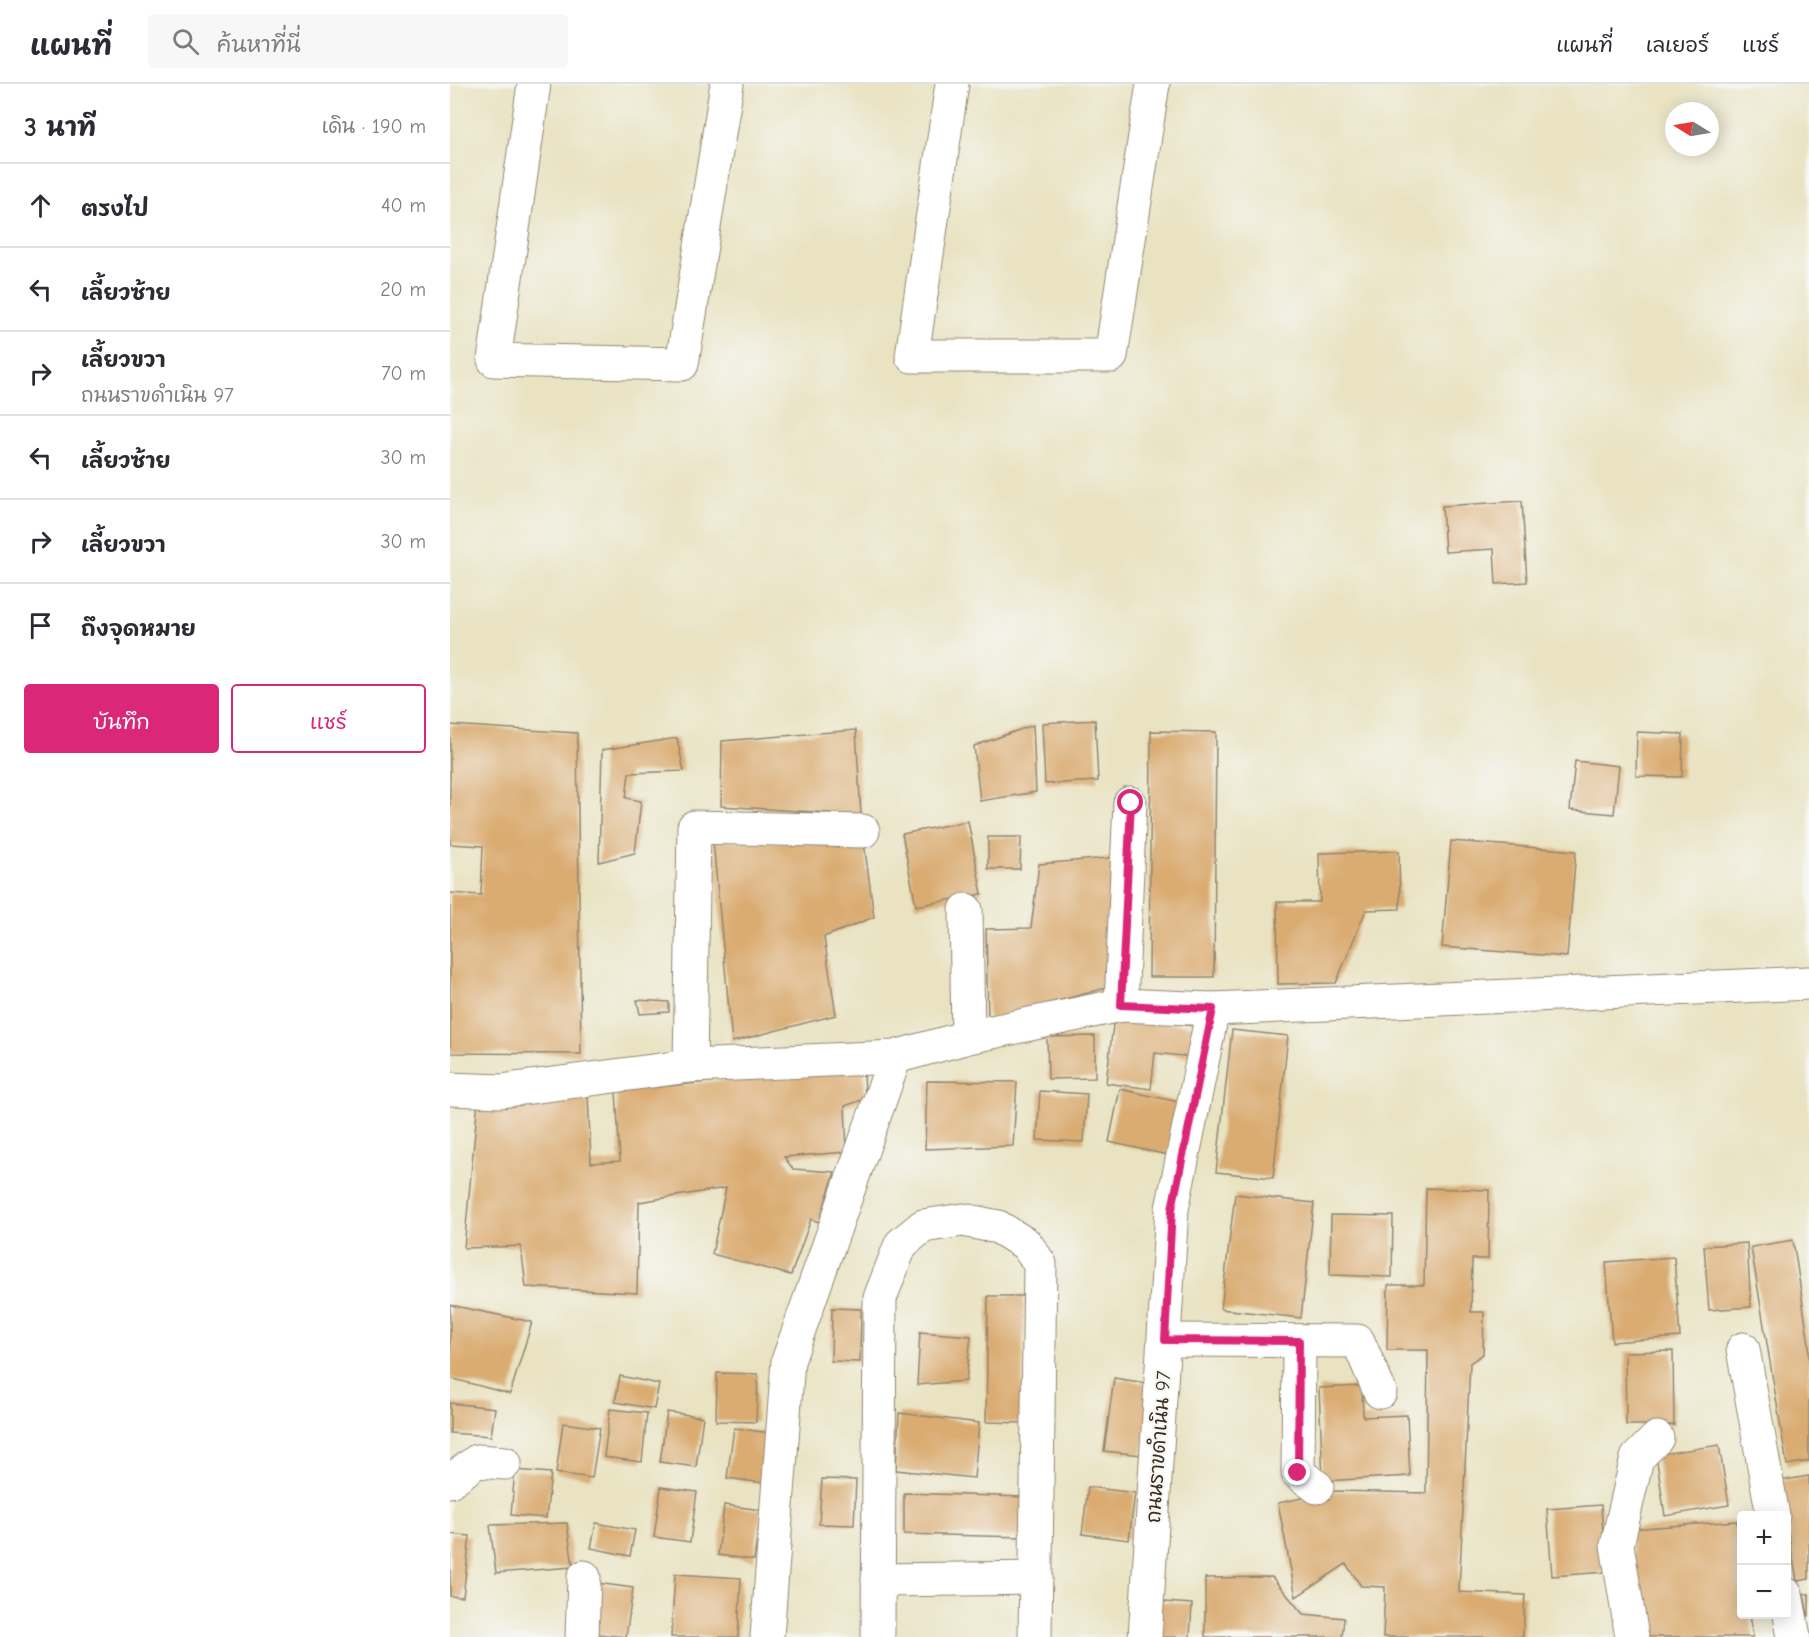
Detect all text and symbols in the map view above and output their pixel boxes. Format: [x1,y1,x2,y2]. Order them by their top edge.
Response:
search box [148,14,568,68]
icon: search [169,25,202,58]
text: แผนที่ [30,30,112,62]
text: ค้นหาที่นี่ [217,32,301,58]
text: แผนที่ [1556,33,1613,57]
text: เลเยอร์ [1646,33,1709,57]
text: แชร์ [1742,33,1779,57]
north arrow [1665,102,1719,156]
text: 3 นาที [24,113,96,143]
text: เดิน · 190 m [322,115,426,138]
icon: ahead [24,189,57,222]
text: 40 m [381,194,426,217]
text: ตรงไป [81,196,149,222]
icon: left [24,273,57,306]
text: 20 m [380,278,426,301]
text: เลี้ยวซ้าย [81,280,171,306]
text: เลี้ยวขวา [81,347,165,373]
icon: right [24,357,57,390]
text: 70 m [381,362,426,385]
text: ถนนราขดำเนิน 97 [81,384,234,407]
icon: left [24,441,57,474]
text: 30 m [380,446,426,469]
text: เลี้ยวซ้าย [81,448,171,474]
icon: right [24,525,57,558]
text: 30 m [380,530,426,553]
text: เลี้ยวขวา [81,532,165,558]
icon: arrive [24,609,57,642]
text: ถึงจุดหมาย [81,616,196,642]
button: บันทึก [24,684,219,753]
button: แชร์ [231,684,426,753]
route start [1117,789,1143,815]
street label: ถนนราขดำเนิน 97 [1140,1369,1175,1524]
route end [1284,1459,1310,1485]
map controls [1737,1511,1791,1619]
button: + [1737,1511,1791,1565]
button: − [1737,1565,1791,1619]

